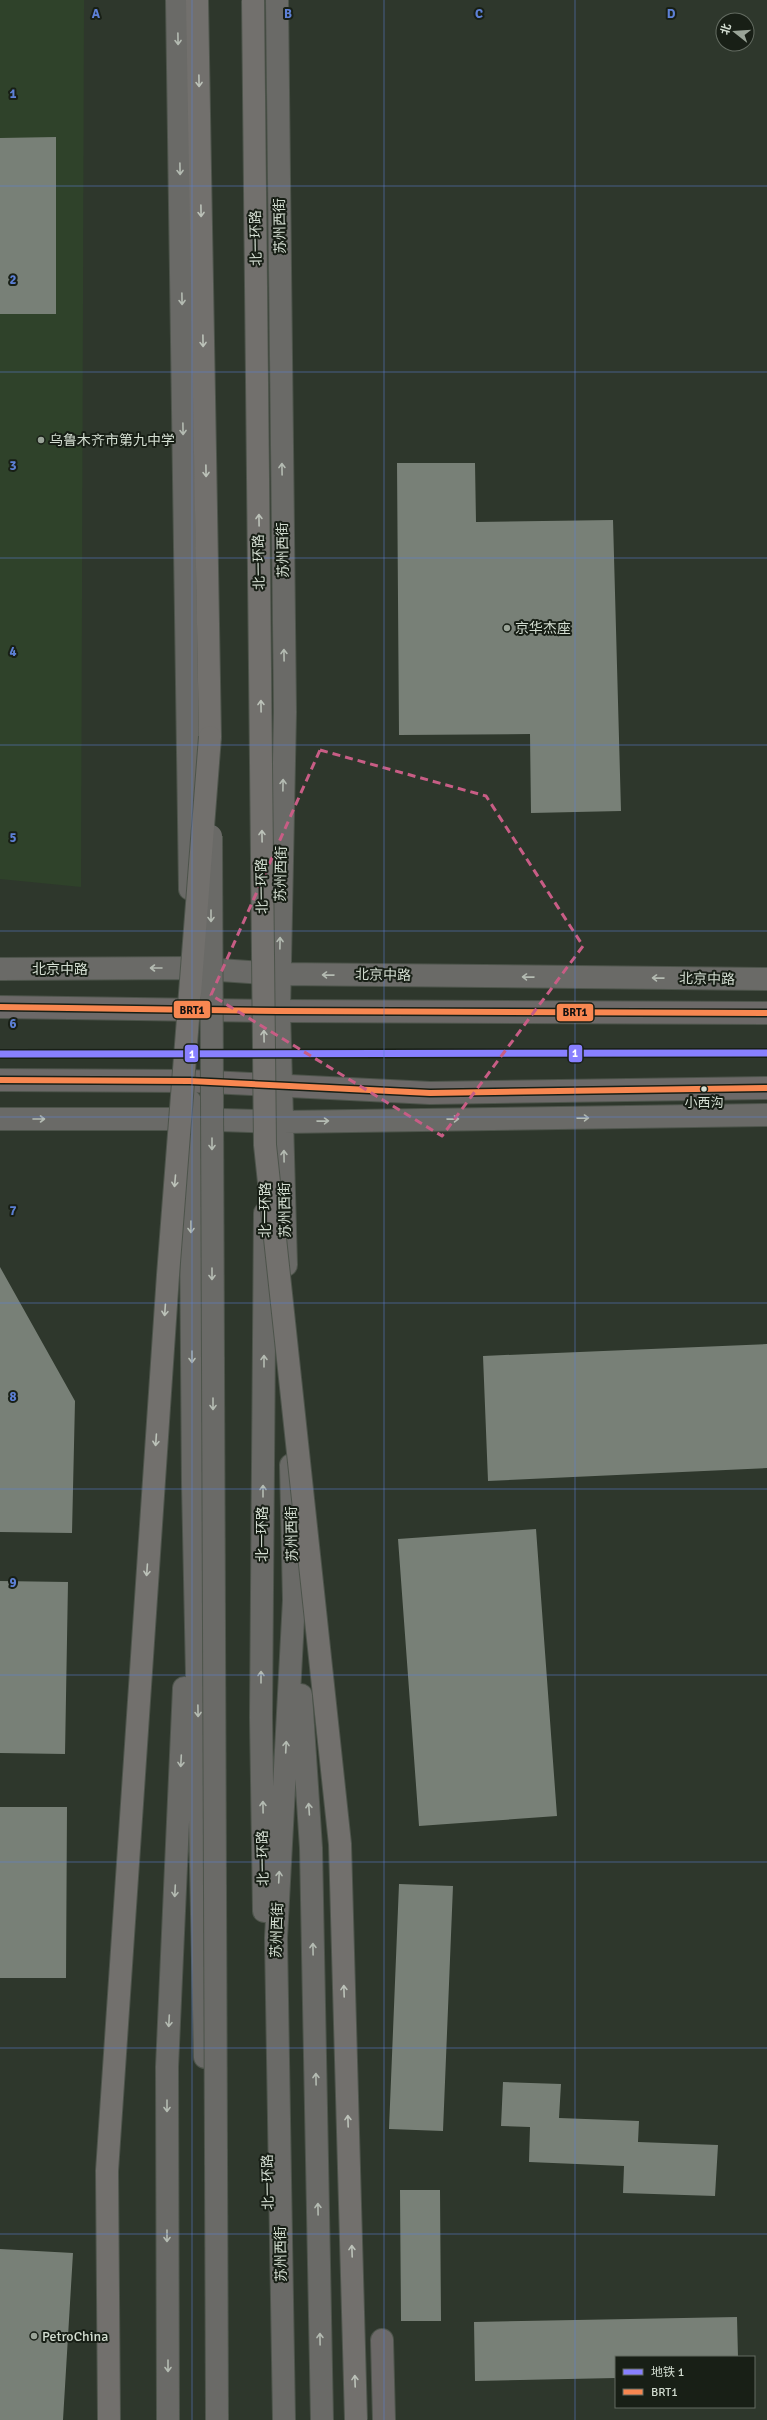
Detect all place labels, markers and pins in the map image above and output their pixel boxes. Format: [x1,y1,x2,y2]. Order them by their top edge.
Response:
place label: 乌鲁木齐市第九中学 [49,432,175,449]
marker: 乌鲁木齐市第九中学 [36,435,46,445]
place label: 京华杰座 [515,620,571,637]
marker: 京华杰座 [502,623,512,633]
marker: 小西沟 [699,1084,709,1094]
place label: 小西沟 [684,1095,724,1111]
place label: PetroChina [42,2328,108,2345]
marker: PetroChina [29,2331,39,2341]

